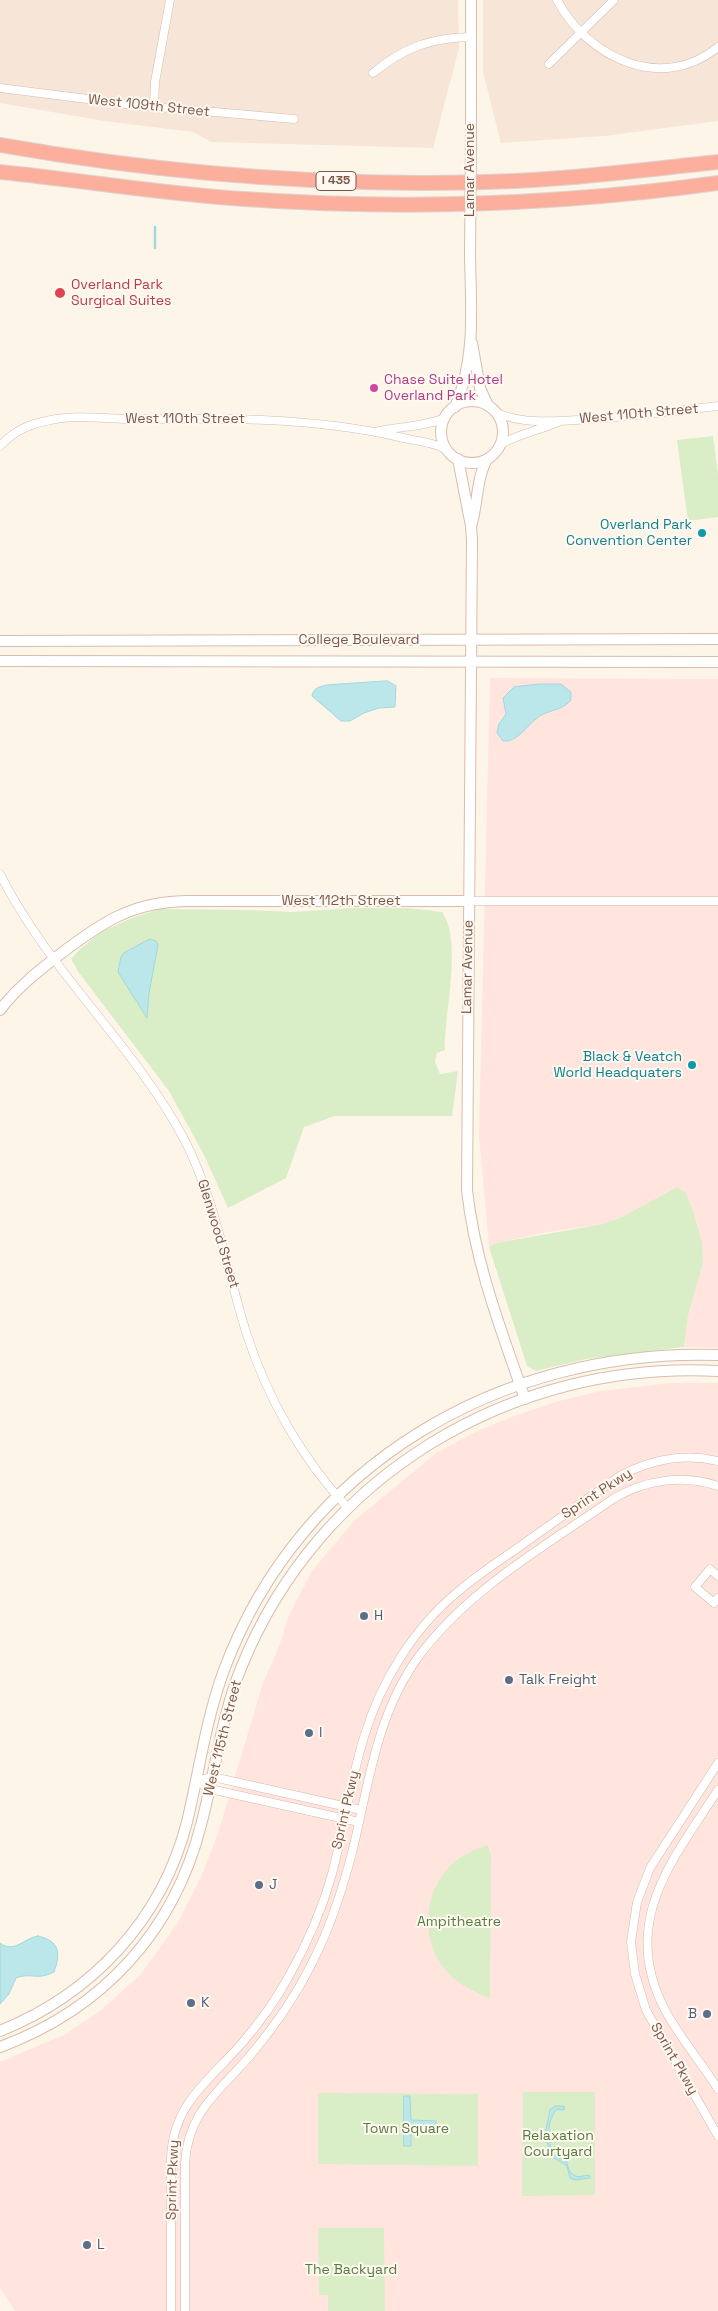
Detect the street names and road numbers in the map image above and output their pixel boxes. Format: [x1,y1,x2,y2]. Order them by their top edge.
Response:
street label: West 109th Street [87,91,211,121]
street label: Lamar Avenue [462,123,478,217]
road number: I 435 [316,172,356,190]
street label: West 110th Street [579,400,699,428]
street label: West 110th Street [125,411,245,427]
street label: College Boulevard [299,632,419,648]
street label: West 112th Street [281,893,401,909]
street label: Lamar Avenue [459,920,477,1014]
street label: Glenwood Street [193,1177,243,1291]
street label: Sprint Pkwy [559,1465,635,1523]
street label: West 115th Street [200,1678,246,1798]
street label: Sprint Pkwy [329,1769,363,1851]
street label: Sprint Pkwy [647,2020,701,2098]
street label: Sprint Pkwy [163,2140,183,2220]

